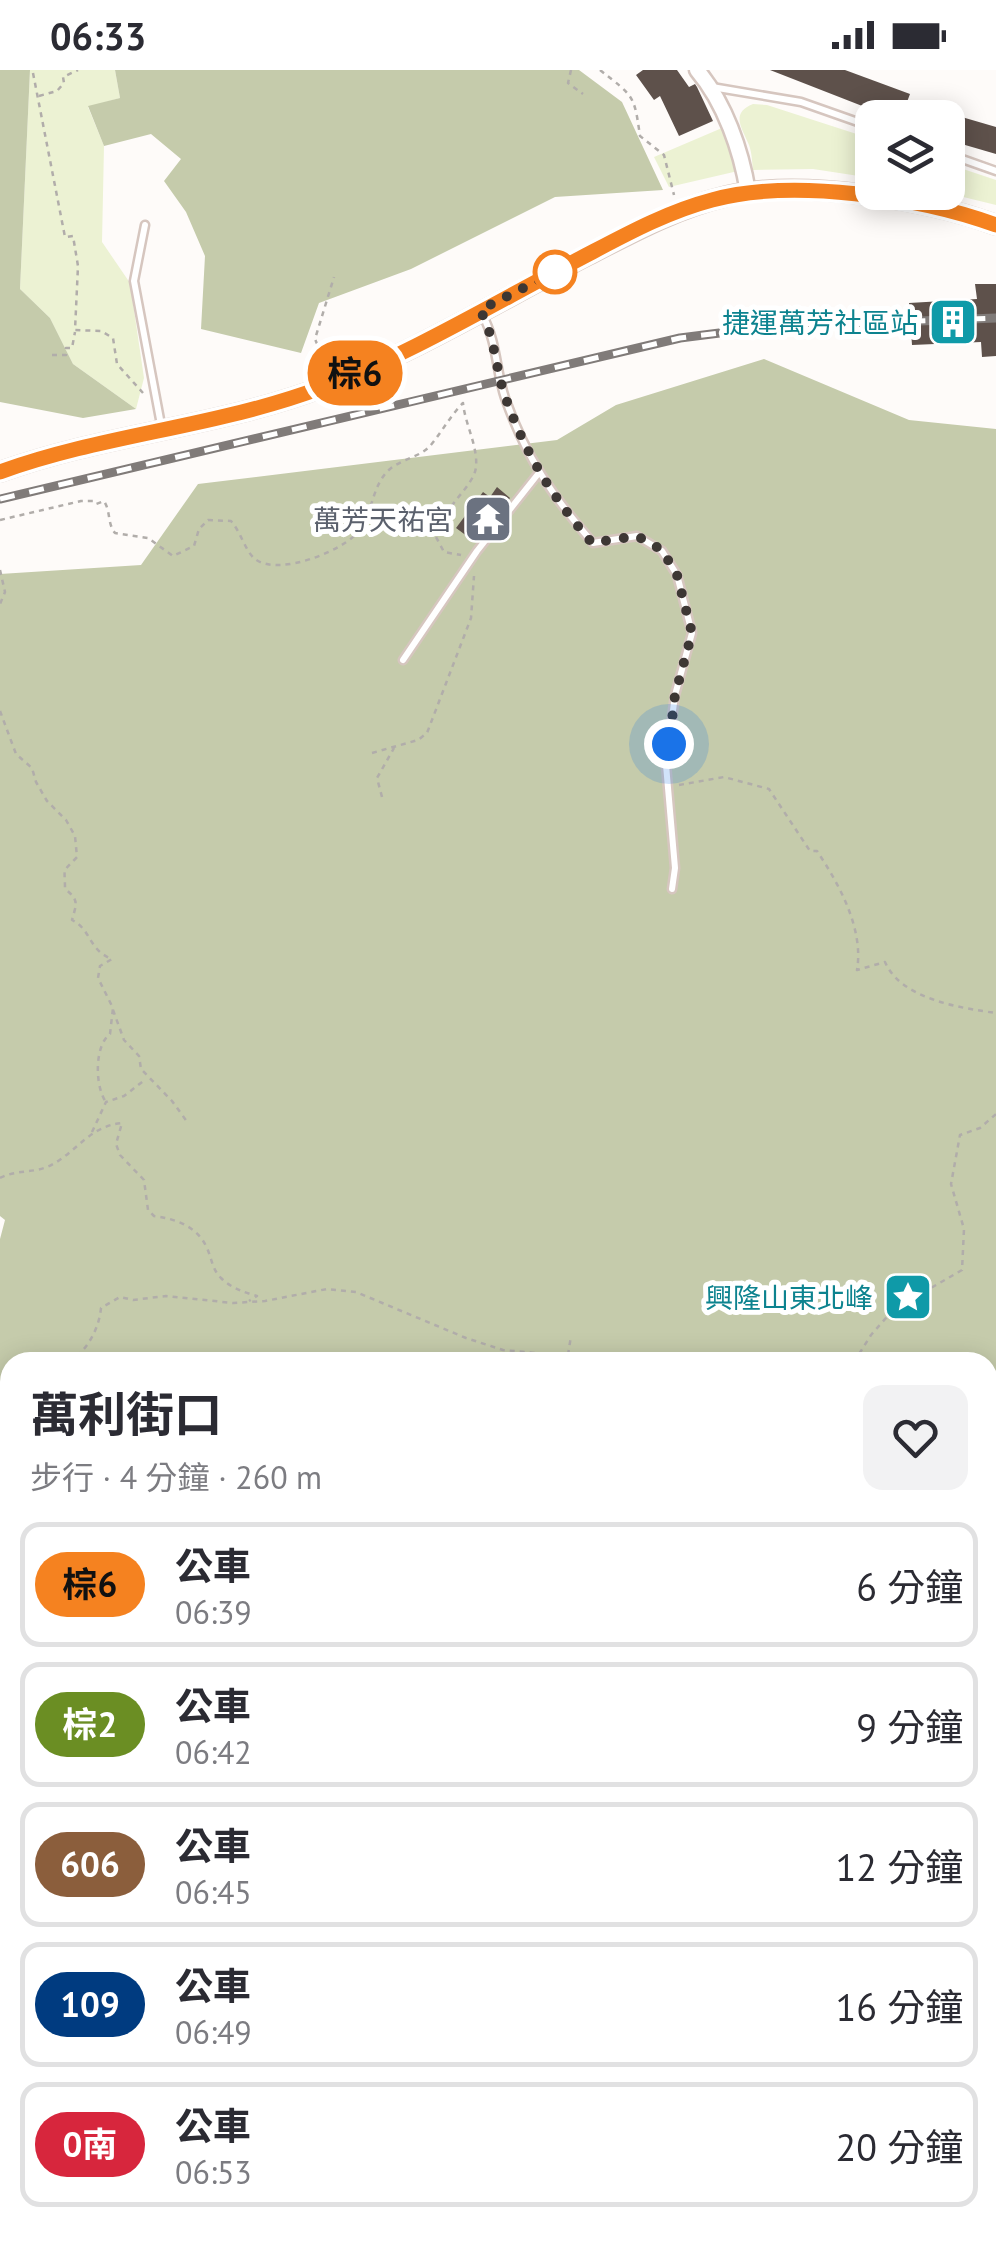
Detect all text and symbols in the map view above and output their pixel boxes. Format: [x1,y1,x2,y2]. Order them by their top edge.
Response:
text: 06:33 [50,11,146,60]
map controls [855,100,965,210]
button: layers [855,100,965,210]
unlabelled marker [534,251,576,293]
building icon: 捷運萬芳社區站 [927,296,979,348]
place label: 捷運萬芳社區站 [722,304,918,341]
line badge: 棕6 [310,340,400,406]
text: 棕6 [328,350,382,396]
temple icon: 萬芳天祐宮 [462,493,514,545]
place label: 萬芳天祐宮 [313,501,453,538]
your location [644,719,694,769]
place icon: 興隆山東北峰 [882,1271,934,1323]
place label: 興隆山東北峰 [705,1279,873,1316]
text: 萬利街口 [30,1383,222,1445]
button: heart [863,1385,968,1490]
text: 步行 · 4 分鐘 · 260 m [30,1456,322,1498]
text: 公車 [175,1541,251,1590]
text: 棕6 [63,1561,117,1607]
text: 6 分鐘 [856,1562,963,1611]
text: 06:39 [175,1591,252,1633]
text: 公車 [175,1681,251,1730]
text: 棕2 [63,1701,117,1747]
text: 9 分鐘 [856,1702,963,1751]
text: 06:42 [175,1731,252,1773]
text: 公車 [175,1821,251,1870]
text: 606 [60,1841,120,1887]
text: 12 分鐘 [835,1842,963,1891]
text: 06:45 [175,1871,252,1913]
text: 公車 [175,1961,251,2010]
text: 109 [60,1981,120,2027]
text: 16 分鐘 [835,1982,963,2031]
text: 06:49 [175,2011,252,2053]
text: 公車 [175,2101,251,2150]
text: 0南 [63,2121,117,2167]
text: 20 分鐘 [835,2122,963,2171]
text: 06:53 [175,2151,252,2193]

